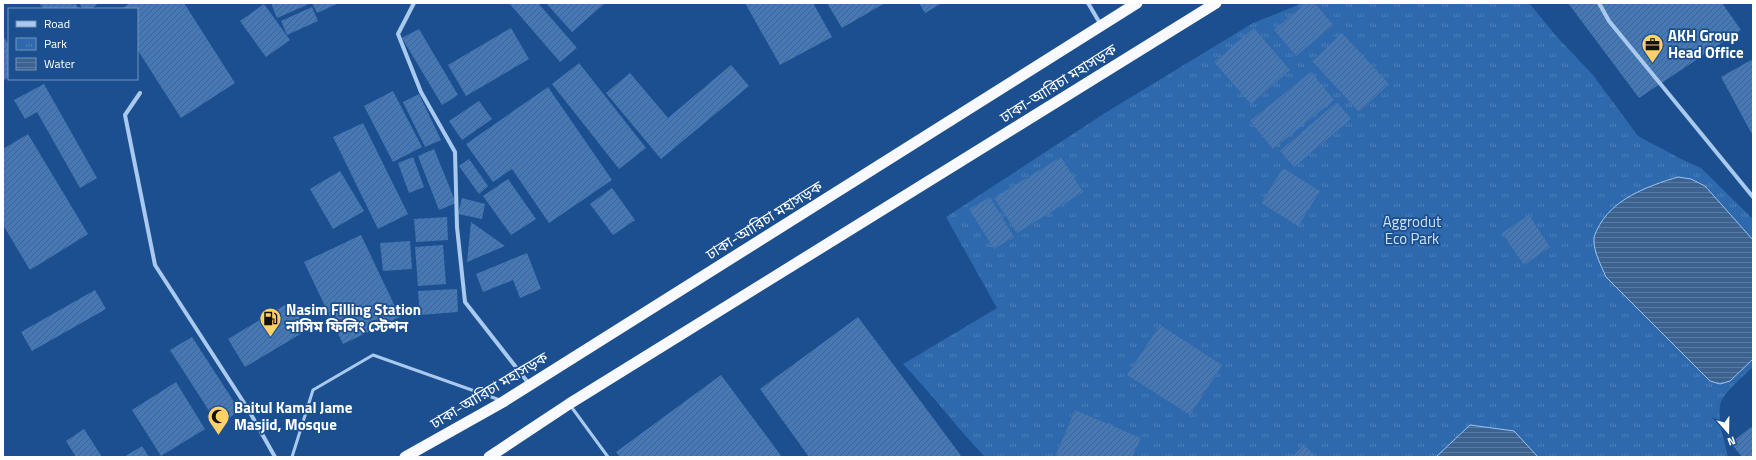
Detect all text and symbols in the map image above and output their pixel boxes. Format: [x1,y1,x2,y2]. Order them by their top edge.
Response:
legend [8,8,138,80]
text: Road [44,14,70,33]
place label: AKH Group Head Office [1668,24,1744,64]
office icon: AKH Group Head Office [1639,31,1665,64]
text: Park [44,34,67,53]
street label: ঢাকা-আরিচা মহাসড়ক [994,37,1122,129]
text: Water [44,54,75,73]
street label: ঢাকা-আরিচা মহাসড়ক [700,174,828,266]
park label: Aggrodut Eco Park [1383,210,1442,250]
place label: Nasim Filling Station নাসিম ফিলিং স্টেশন [285,298,421,338]
fuel station icon: Nasim Filling Station নাসিম ফিলিং স্টেশন [257,305,283,338]
street label: ঢাকা-আরিচা মহাসড়ক [425,345,553,435]
place label: Baitul Kamal Jame Masjid, Mosque [234,396,353,436]
mosque icon: Baitul Kamal Jame Masjid, Mosque [205,403,231,436]
north arrow [1708,412,1748,452]
text: N [1725,433,1738,450]

